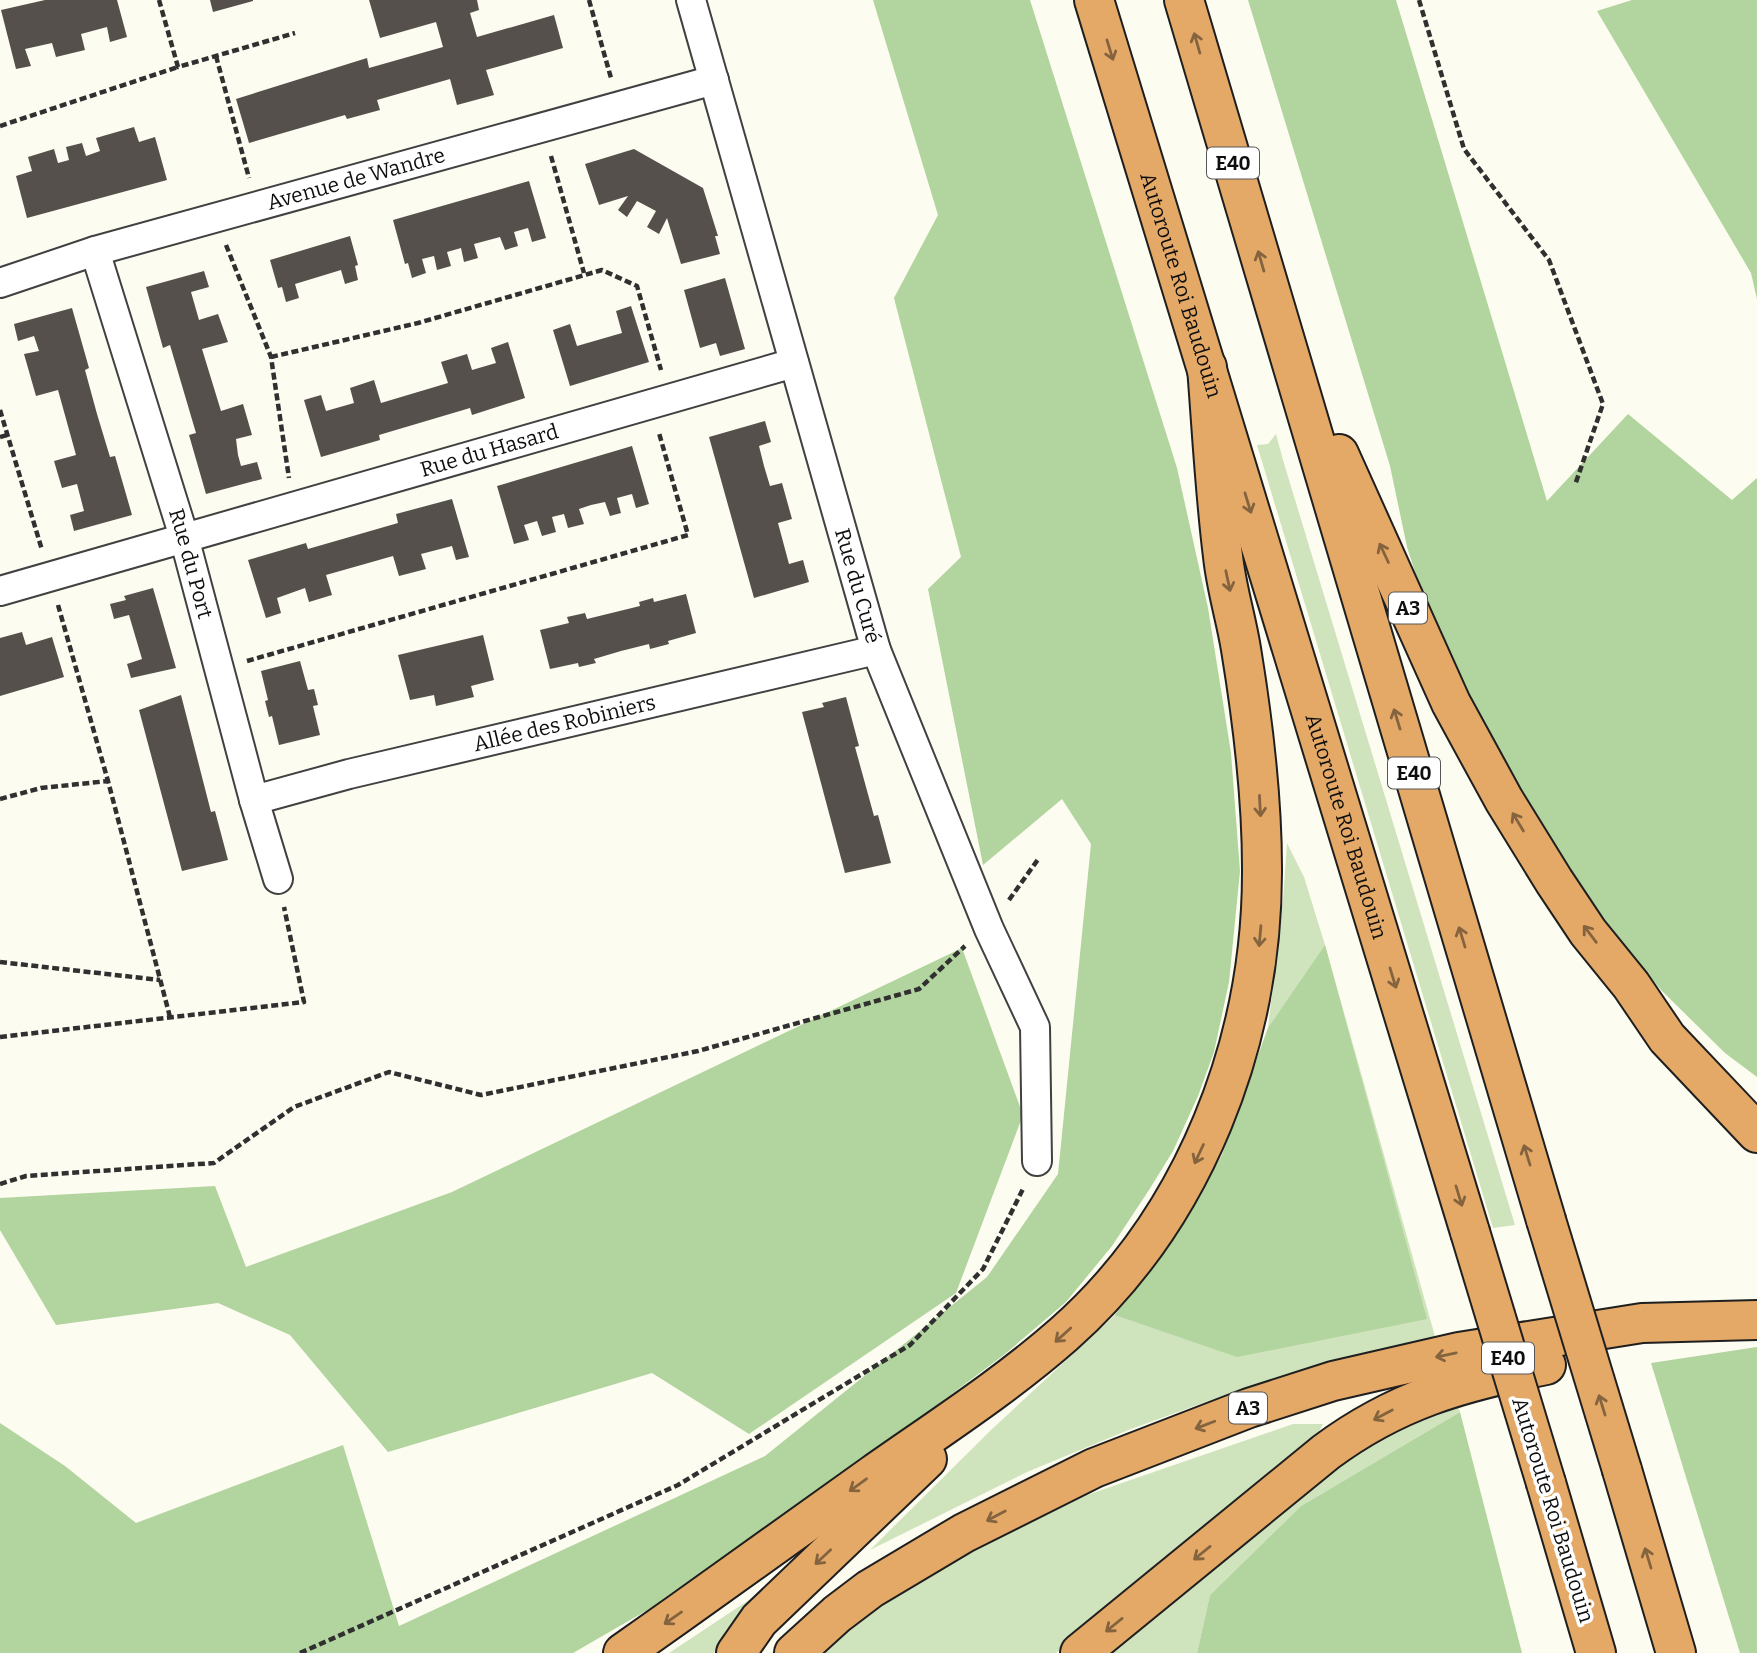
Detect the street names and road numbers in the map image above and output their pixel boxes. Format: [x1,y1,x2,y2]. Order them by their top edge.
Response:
street label: Avenue de Wandre [264,142,448,216]
road number: E40 [1207,148,1259,178]
street label: Autoroute Roi Baudouin [1134,169,1228,401]
street label: Rue du Hasard [417,418,561,483]
street label: Rue du Port [163,505,218,622]
street label: Rue du Curé [829,525,886,646]
road number: A3 [1389,593,1427,624]
street label: Allée des Robiniers [471,689,658,757]
street label: Autoroute Roi Baudouin [1300,711,1393,942]
road number: E40 [1388,758,1440,788]
road number: E40 [1482,1342,1534,1374]
road number: A3 [1229,1392,1267,1424]
street label: Autoroute Roi Baudouin [1506,1394,1600,1626]

